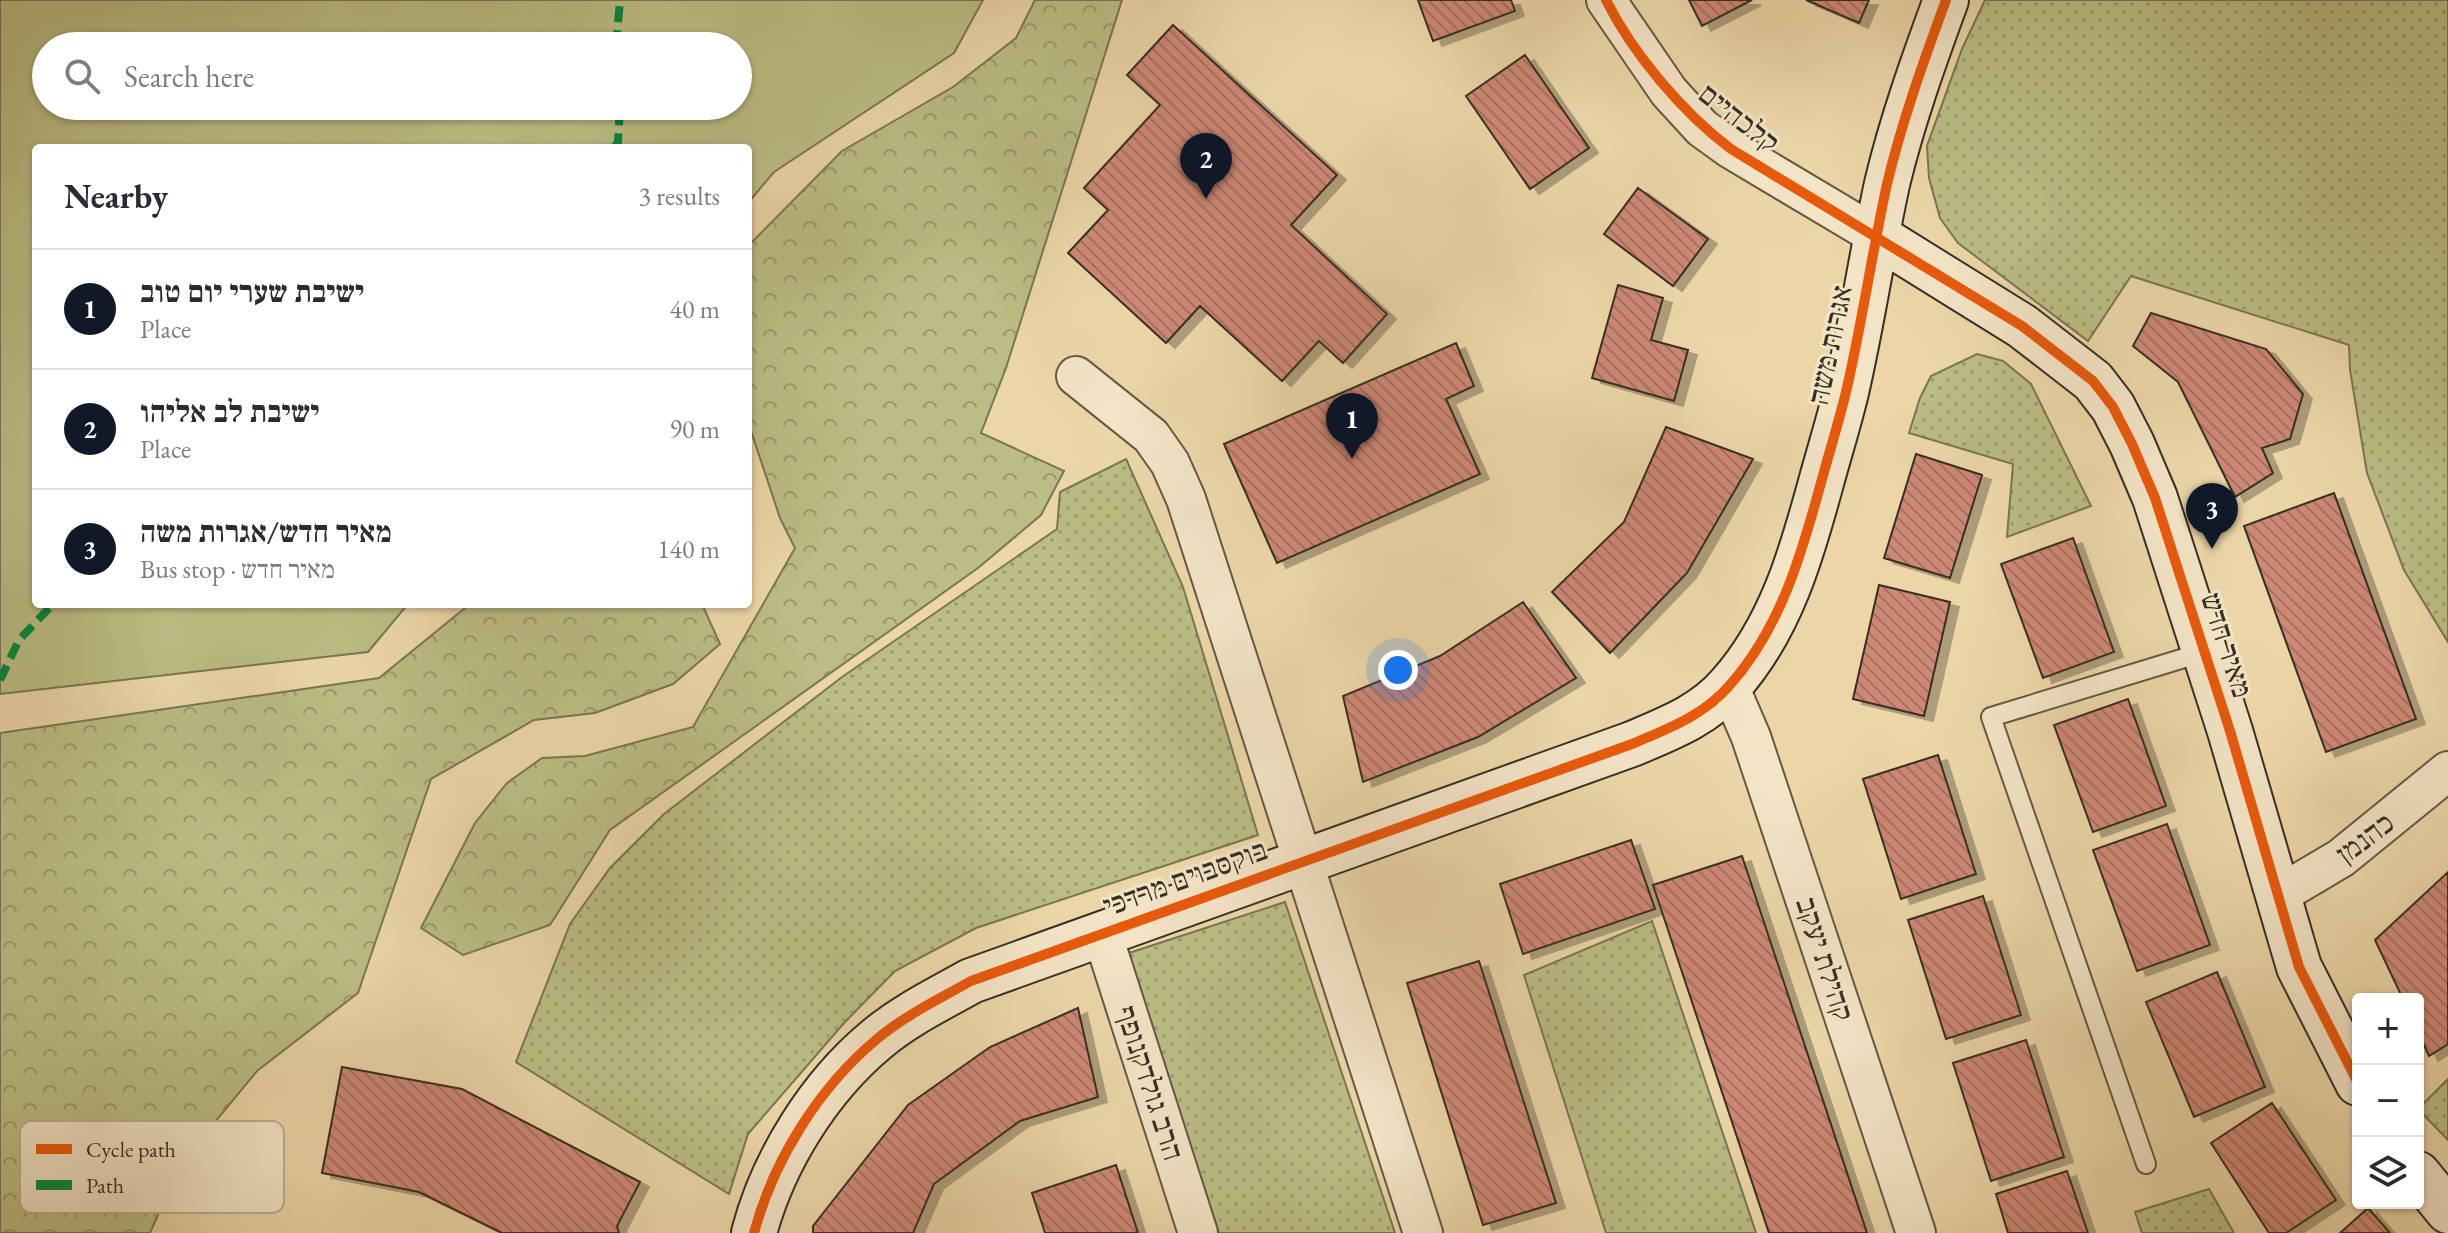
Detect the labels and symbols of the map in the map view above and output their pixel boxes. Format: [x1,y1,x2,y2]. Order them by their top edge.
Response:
street label: קלכהיים [1691,74,1788,161]
pin: 2 [1180,133,1232,199]
street label: אגרות משה [1798,281,1861,408]
pin: 1 [1326,393,1378,459]
pin: 3 [2186,483,2238,549]
street label: מאיר חדש [2192,587,2263,702]
your location [1378,650,1418,690]
street label: כהנמן [2328,803,2402,872]
street label: בוקסבוים מרדכי [1097,830,1272,925]
street label: קהילת יעקב [1787,892,1864,1026]
street label: הרב גולדקנופף [1107,1001,1194,1165]
legend [20,1121,284,1213]
text: Cycle path [86,1135,176,1164]
text: Path [86,1171,124,1200]

